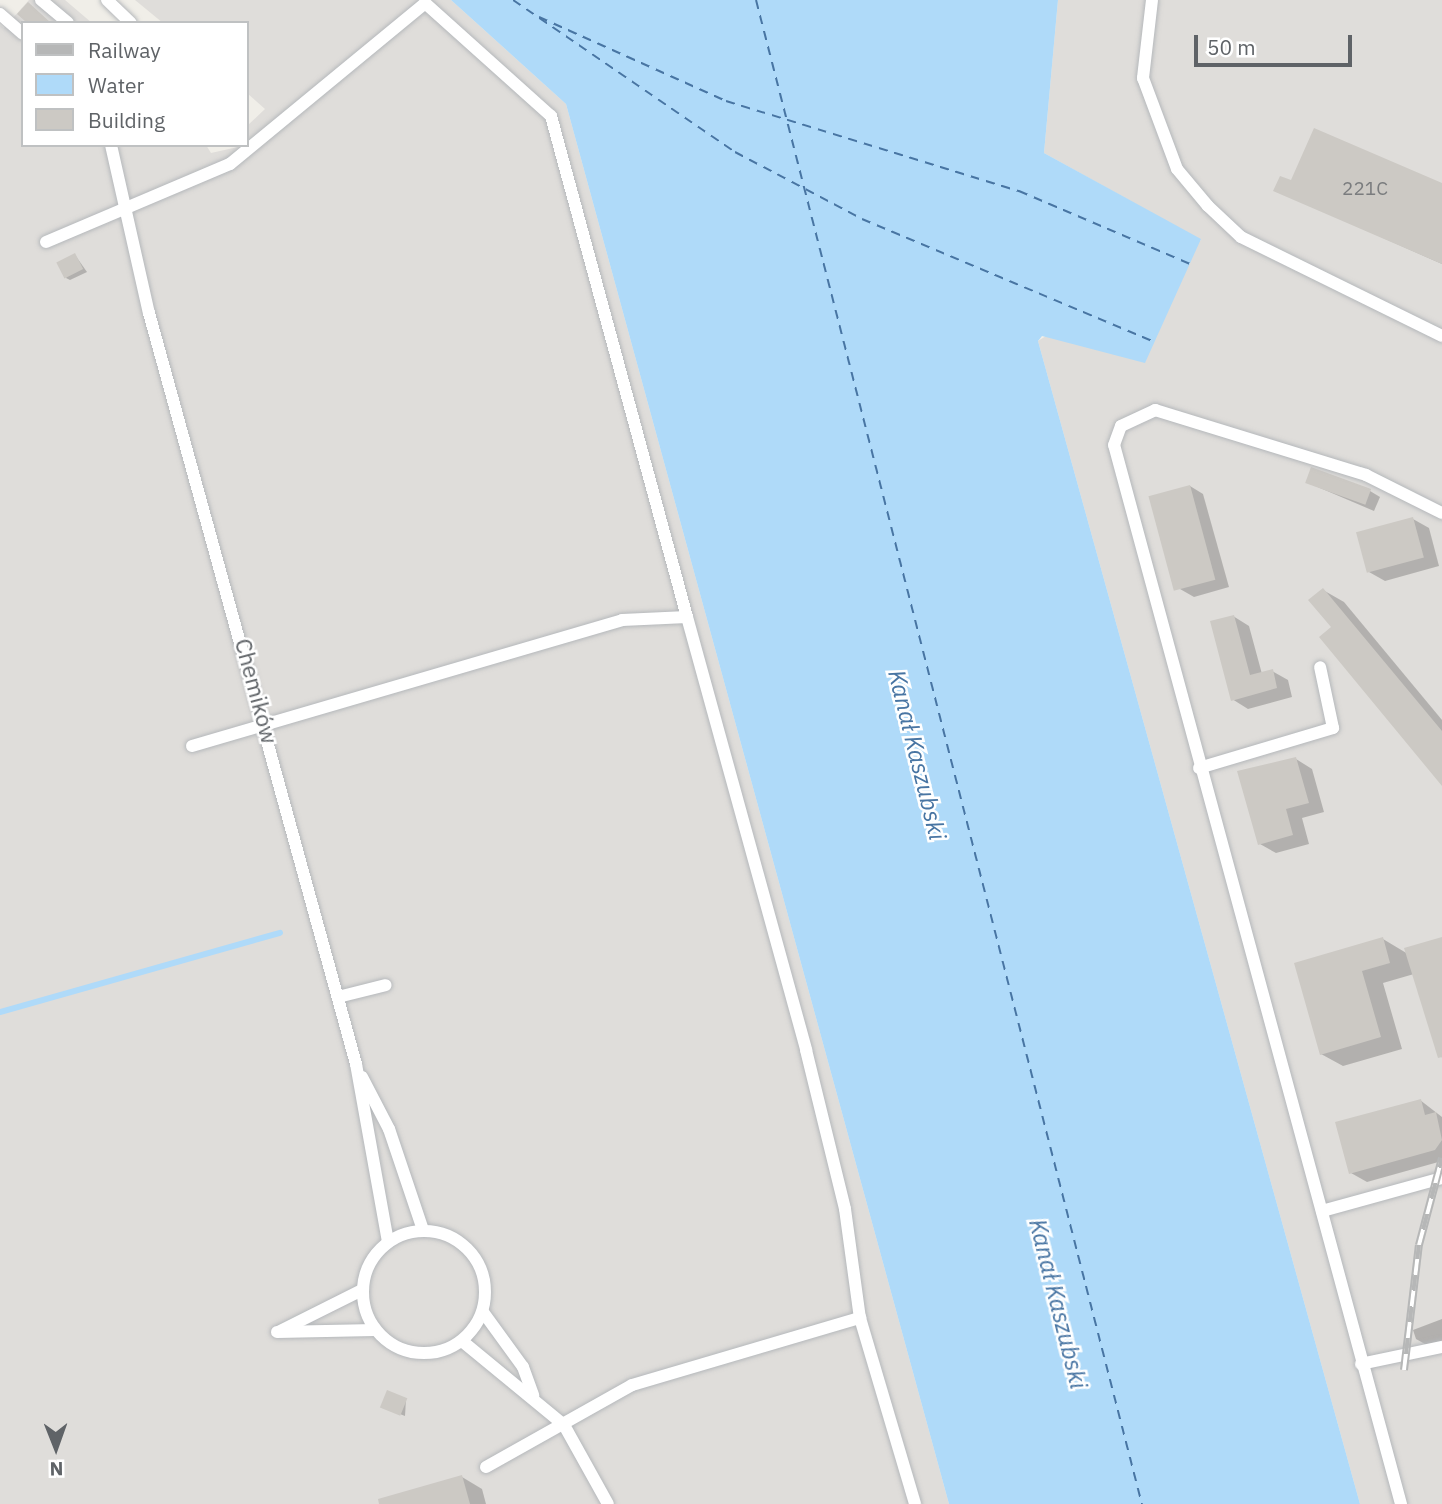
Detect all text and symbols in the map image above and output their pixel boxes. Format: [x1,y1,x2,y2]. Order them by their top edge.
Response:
legend [21,21,248,147]
scale bar [1197,21,1354,65]
text: 50 m [1207,33,1256,61]
text: Railway [88,36,161,64]
text: Water [88,71,144,99]
text: Building [88,106,165,134]
house number: 221C [1342,178,1388,200]
street label: Chemików [230,635,284,747]
water label: Kanał Kaszubski [882,667,952,843]
water label: Kanał Kaszubski [1023,1216,1093,1392]
north arrow [21,1413,91,1483]
text: N [49,1457,63,1481]

